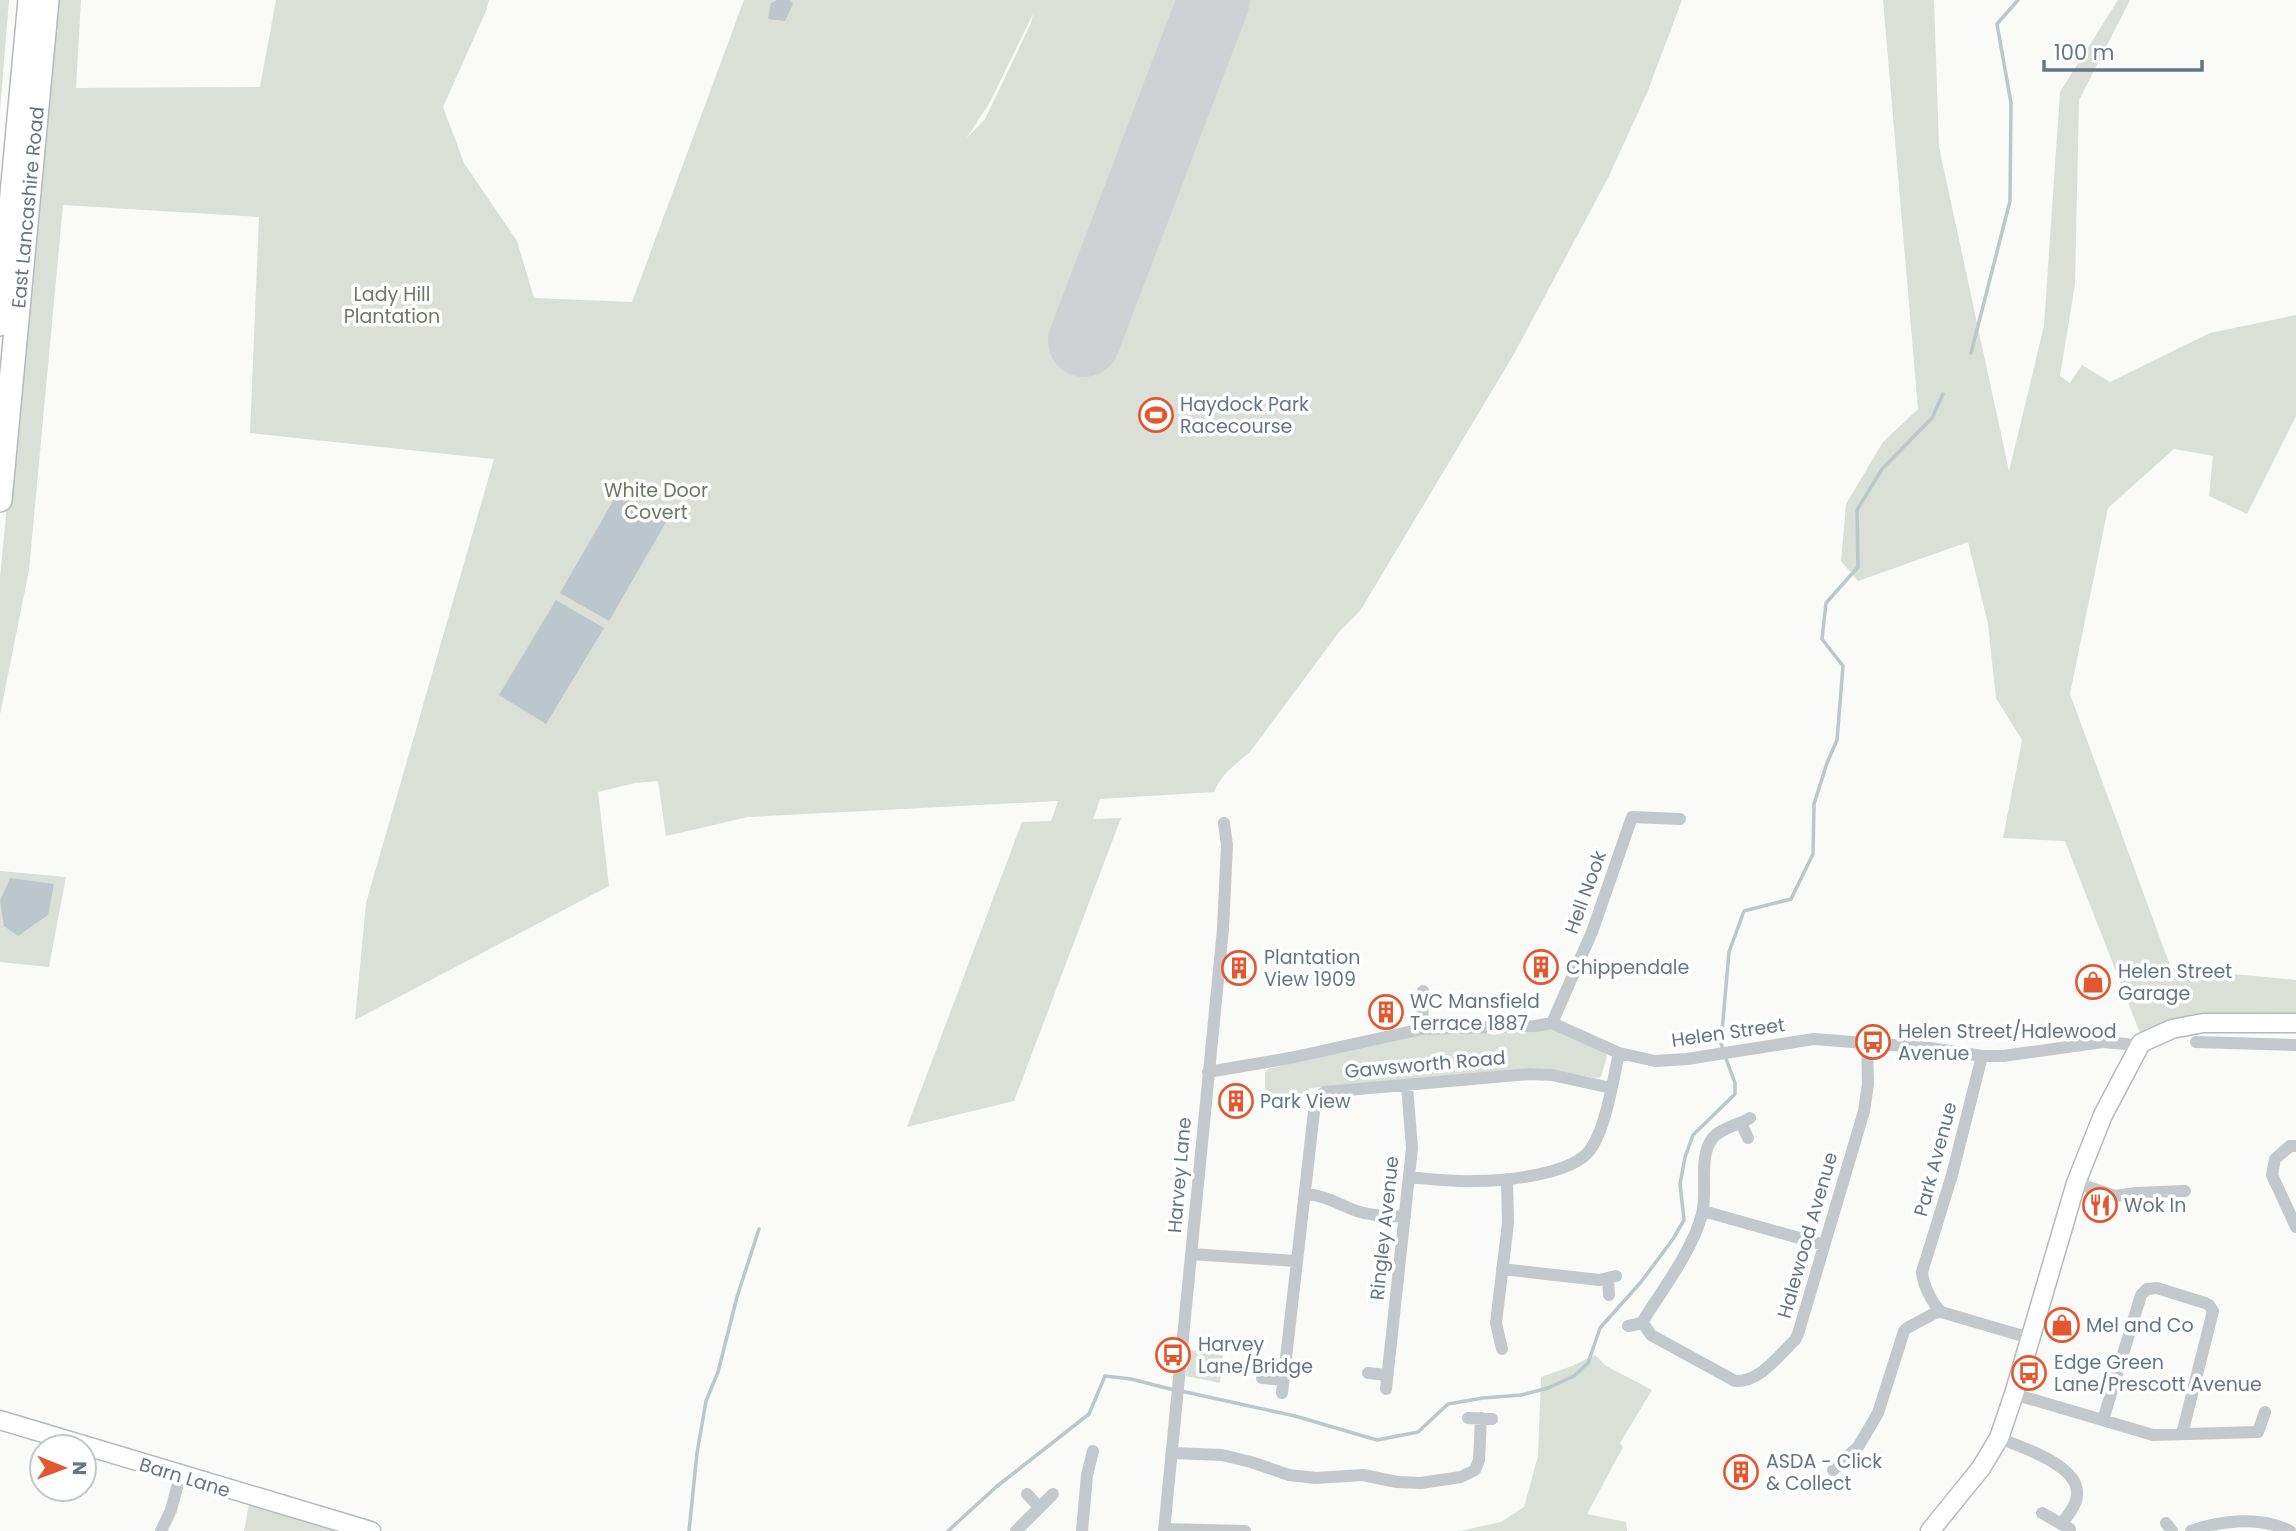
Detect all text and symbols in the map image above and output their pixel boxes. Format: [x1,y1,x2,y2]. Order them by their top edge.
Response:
scale bar [2044,28,2202,72]
text: 100 m [2054,38,2114,67]
street label: East Lancashire Road [5,105,51,309]
park label: Lady Hill Plantation [344,281,440,330]
place label: Haydock Park Racecourse [1180,391,1309,440]
sports icon: Haydock Park Racecourse [1137,396,1175,434]
park label: White Door Covert [604,477,708,526]
street label: Hell Nook [1558,847,1613,938]
place label: Plantation View 1909 [1264,944,1360,993]
building icon: Chippendale [1522,948,1560,986]
building icon: Plantation View 1909 [1220,949,1258,987]
place label: Chippendale [1566,954,1689,981]
place label: Helen Street Garage [2118,958,2232,1007]
shop icon: Helen Street Garage [2074,963,2112,1001]
place label: WC Mansfield Terrace 1887 [1410,988,1540,1037]
building icon: WC Mansfield Terrace 1887 [1367,993,1405,1031]
street label: Helen Street [1670,1011,1787,1054]
place label: Helen Street/Halewood Avenue [1898,1018,2116,1067]
bus stop icon: Helen Street/Halewood Avenue [1854,1023,1892,1061]
street label: Gawsworth Road [1343,1044,1507,1085]
building icon: Park View [1217,1082,1255,1120]
place label: Park View [1260,1088,1351,1115]
street label: Park Avenue [1907,1099,1964,1219]
street label: Harvey Lane [1161,1116,1198,1234]
street label: Halewood Avenue [1771,1149,1844,1321]
street label: Ringley Avenue [1364,1155,1405,1301]
restaurant icon: Wok In [2081,1186,2119,1224]
place label: Wok In [2124,1192,2186,1219]
shop icon: Mel and Co [2043,1306,2081,1344]
place label: Mel and Co [2086,1312,2194,1339]
place label: Harvey Lane/Bridge [1198,1331,1313,1380]
bus stop icon: Harvey Lane/Bridge [1154,1336,1192,1374]
place label: Edge Green Lane/Prescott Avenue [2054,1349,2262,1398]
bus stop icon: Edge Green Lane/Prescott Avenue [2010,1354,2048,1392]
north arrow [28,1433,98,1503]
place label: ASDA - Click & Collect [1766,1448,1882,1497]
street label: Barn Lane [136,1451,234,1504]
building icon: ASDA - Click & Collect [1722,1453,1760,1491]
text: N [66,1461,93,1476]

